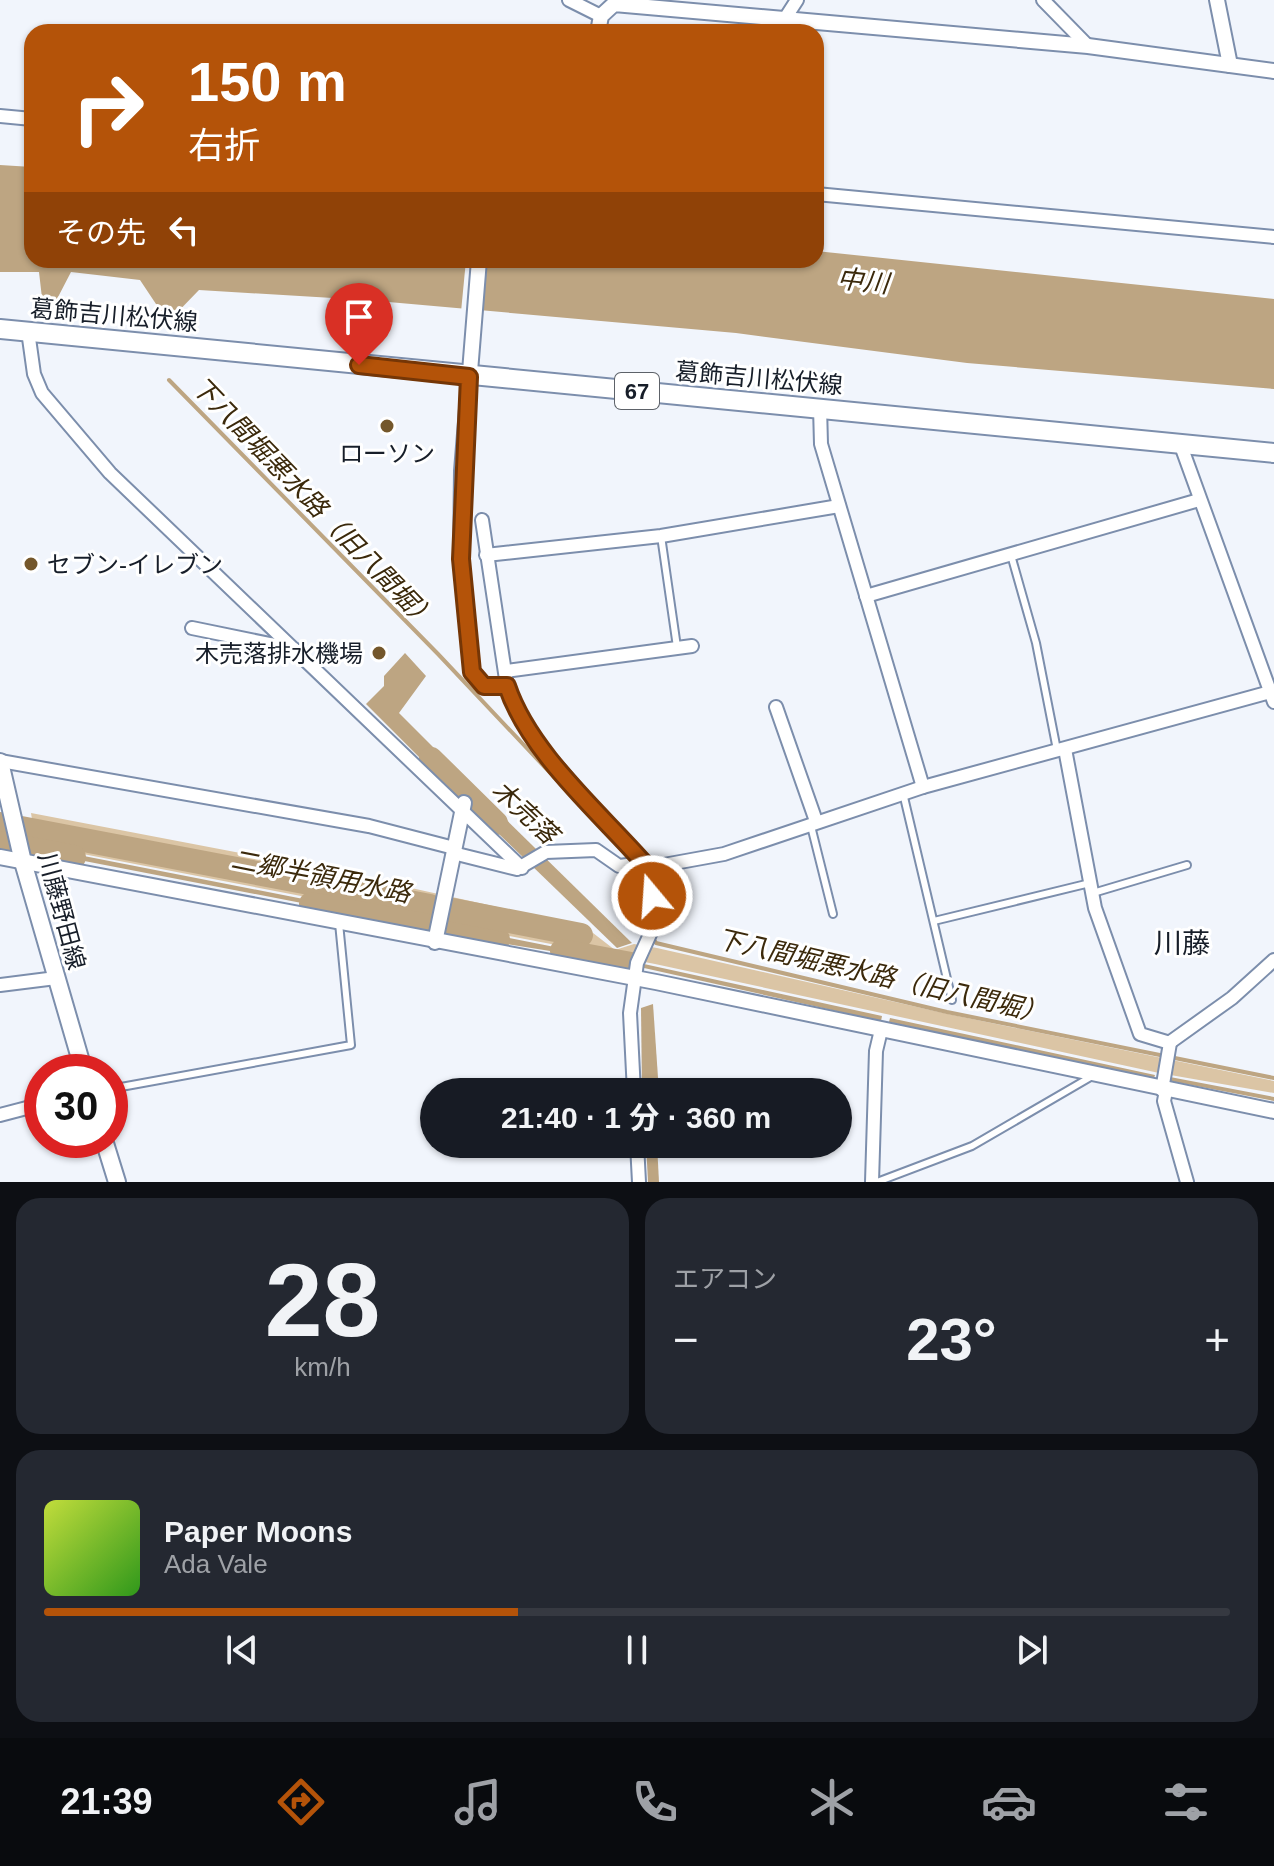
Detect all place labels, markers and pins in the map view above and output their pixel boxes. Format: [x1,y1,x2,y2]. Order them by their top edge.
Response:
pin [325,283,393,365]
marker: ローソン [378,417,396,435]
place label: ローソン [339,440,435,467]
place label: セブン-イレブン [47,551,223,578]
marker: セブン-イレブン [22,555,40,573]
place label: 木売落排水機場 [195,640,363,667]
marker: 木売落排水機場 [370,644,388,662]

